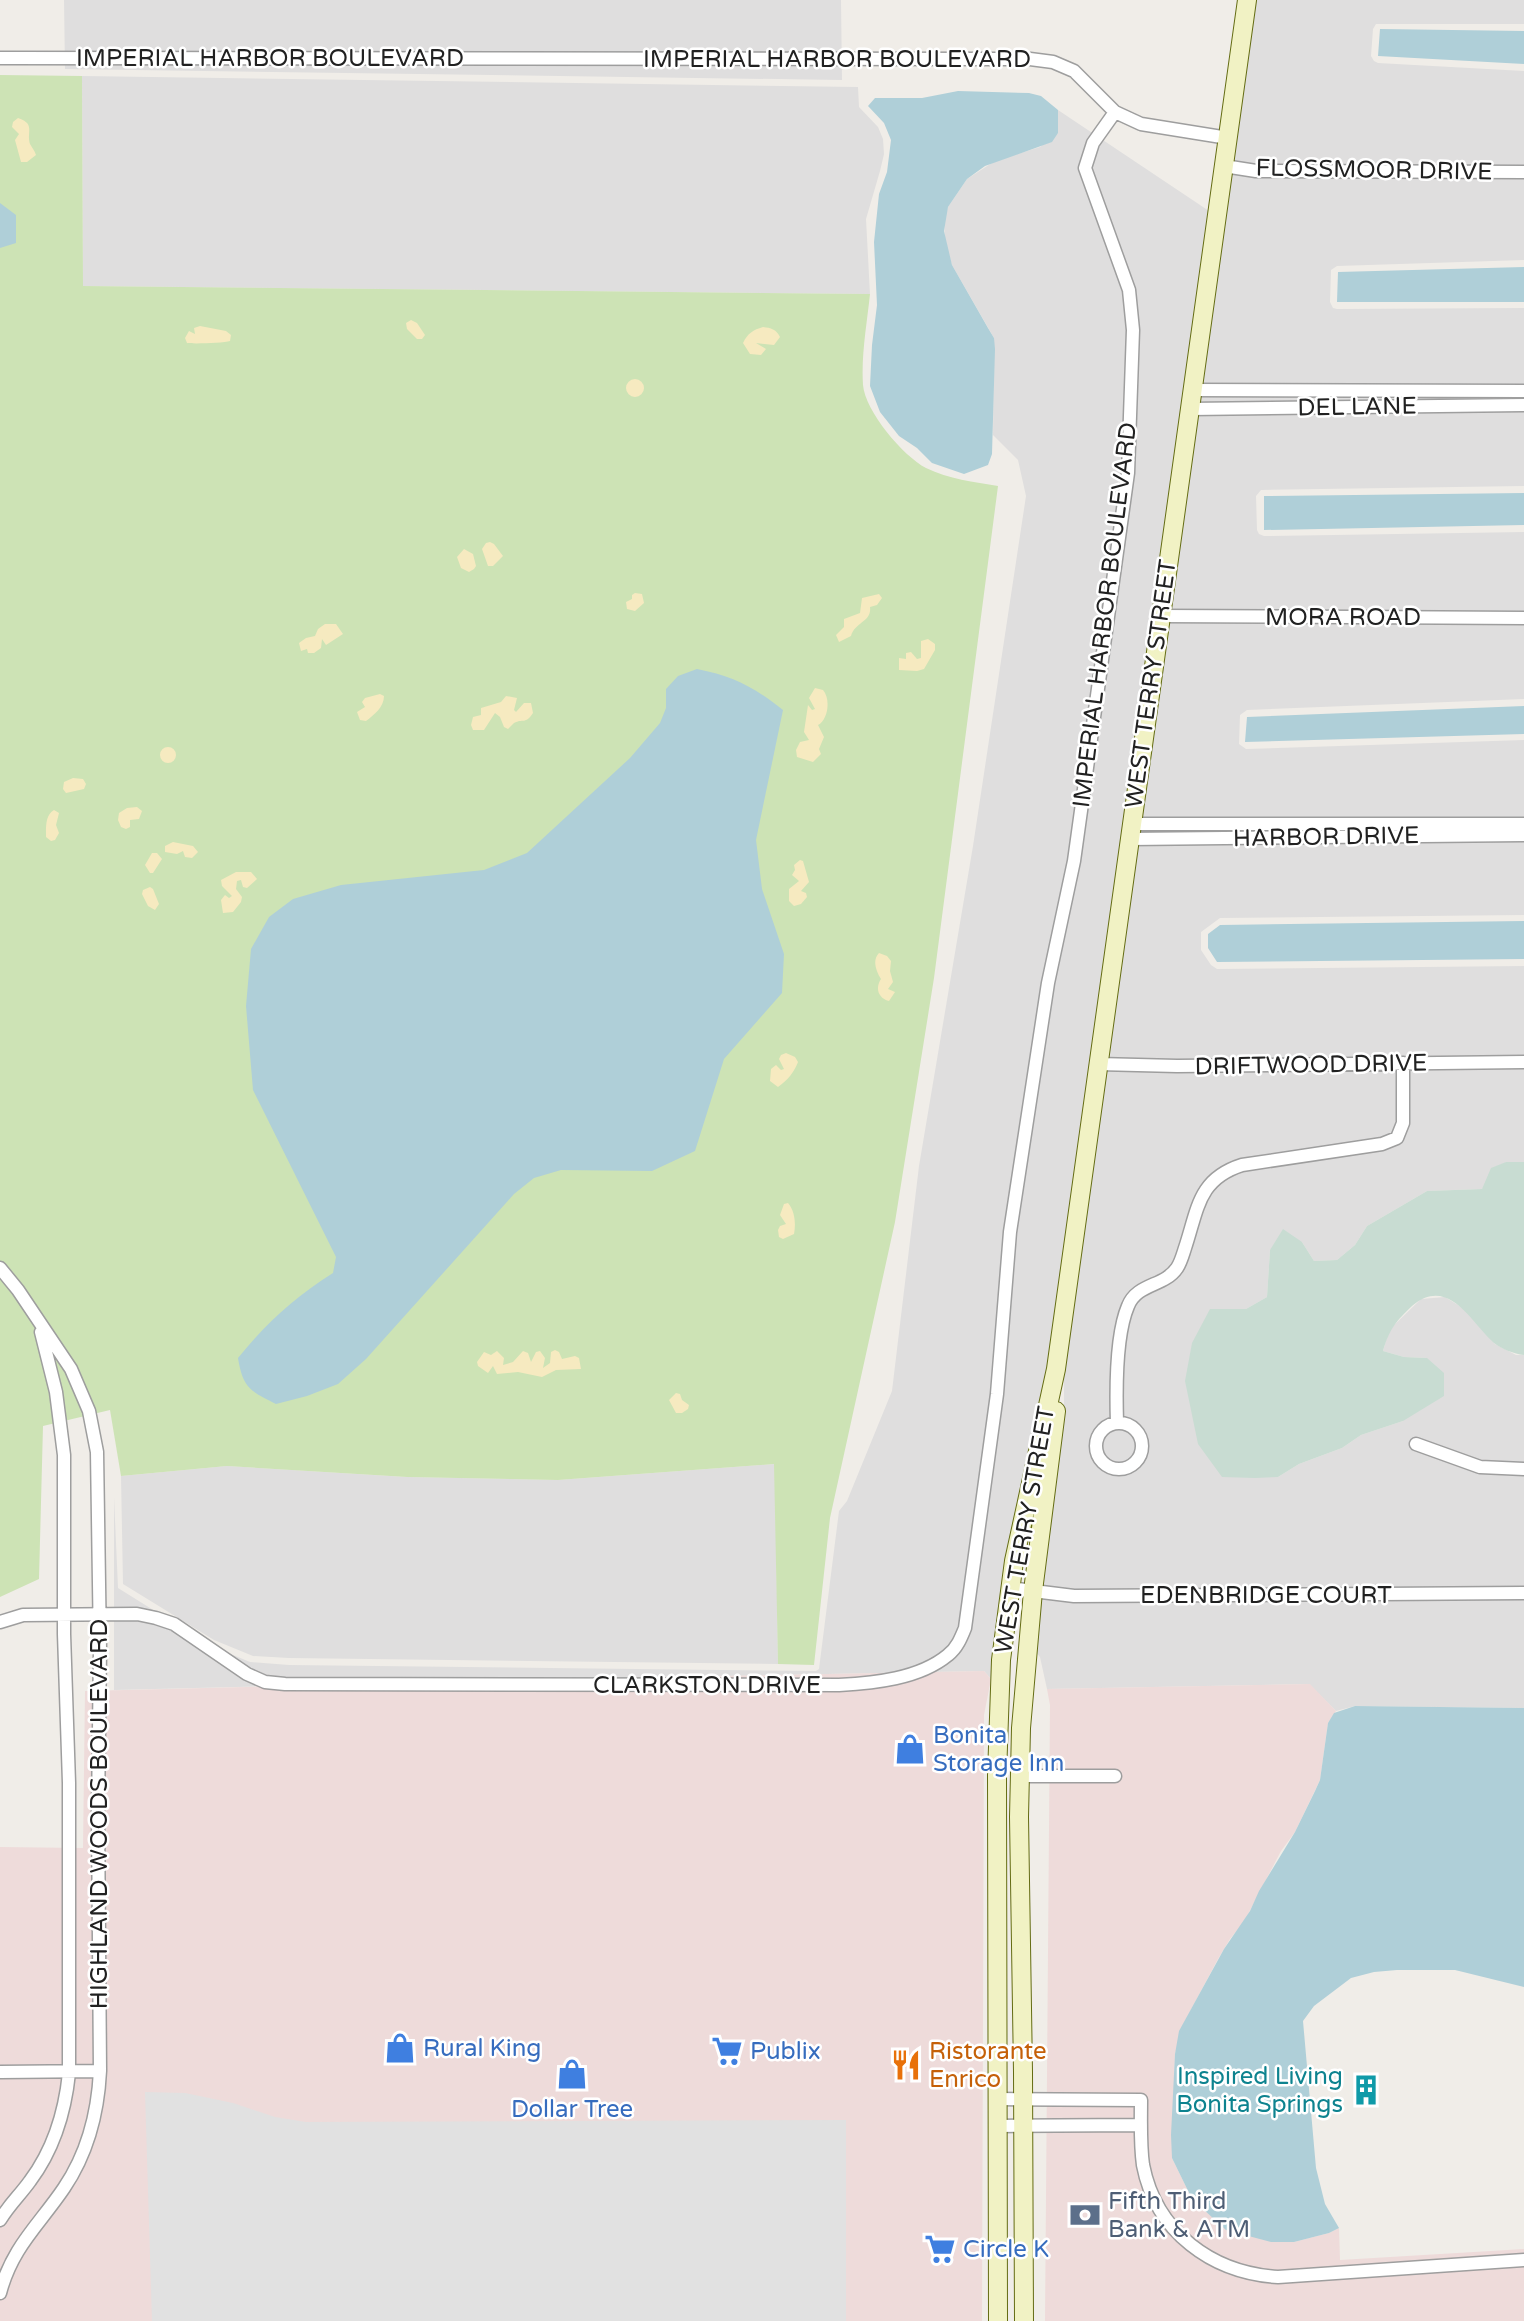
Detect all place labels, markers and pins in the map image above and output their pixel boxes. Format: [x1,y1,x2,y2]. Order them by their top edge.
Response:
place label: Bonita Storage Inn [933,1721,1064,1778]
shop icon: Bonita Storage Inn [893,1732,927,1766]
shop icon: Rural King [383,2031,417,2065]
place label: Rural King [423,2034,541,2063]
supermarket icon: Publix [710,2034,744,2068]
place label: Publix [750,2037,821,2066]
place label: Ristorante Enrico [929,2037,1047,2094]
restaurant icon: Ristorante Enrico [889,2048,923,2082]
shop icon: Dollar Tree [555,2057,589,2091]
place label: Inspired Living Bonita Springs [1176,2062,1343,2119]
building icon: Inspired Living Bonita Springs [1349,2073,1383,2107]
place label: Dollar Tree [511,2095,633,2124]
place label: Fifth Third Bank & ATM [1108,2187,1250,2244]
bank icon: Fifth Third Bank & ATM [1068,2198,1102,2232]
supermarket icon: Circle K [923,2232,957,2266]
place label: Circle K [963,2235,1049,2264]

